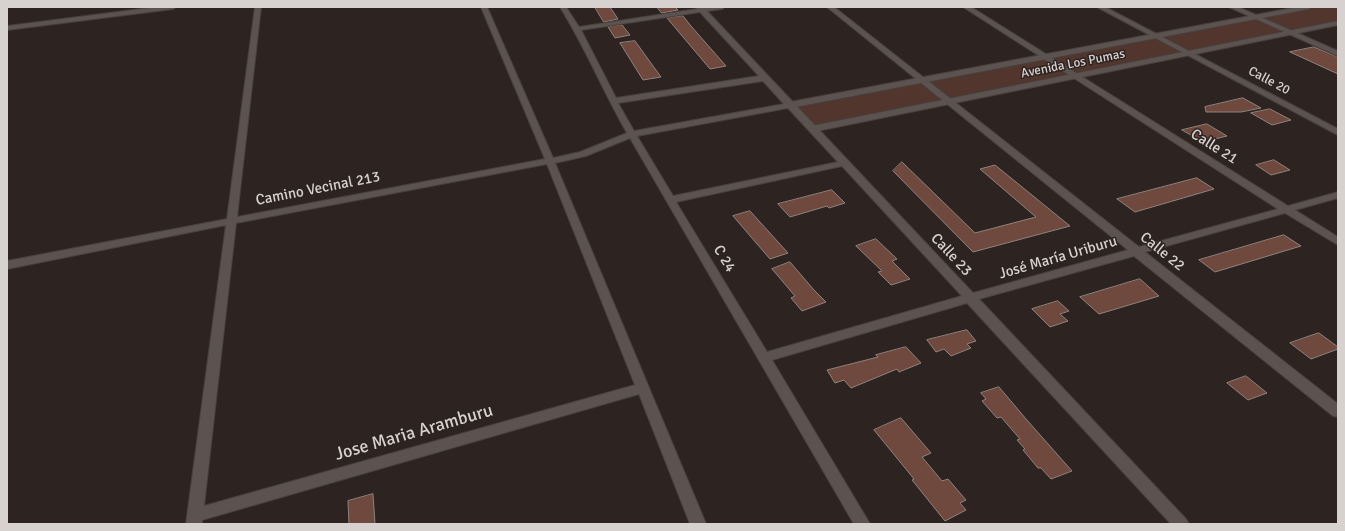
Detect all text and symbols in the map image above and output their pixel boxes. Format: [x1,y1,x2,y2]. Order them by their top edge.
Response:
street label: Avenida Los Pumas [1020,46,1126,82]
street label: Calle 20 [1245,64,1293,98]
street label: Calle 21 [1187,126,1241,168]
street label: Camino Vecinal 213 [254,168,382,210]
street label: Calle 22 [1136,229,1188,275]
street label: Calle 23 [927,230,975,280]
street label: José María Uriburu [997,233,1119,283]
street label: C 24 [709,242,739,276]
street label: Jose Maria Aramburu [332,400,496,466]

